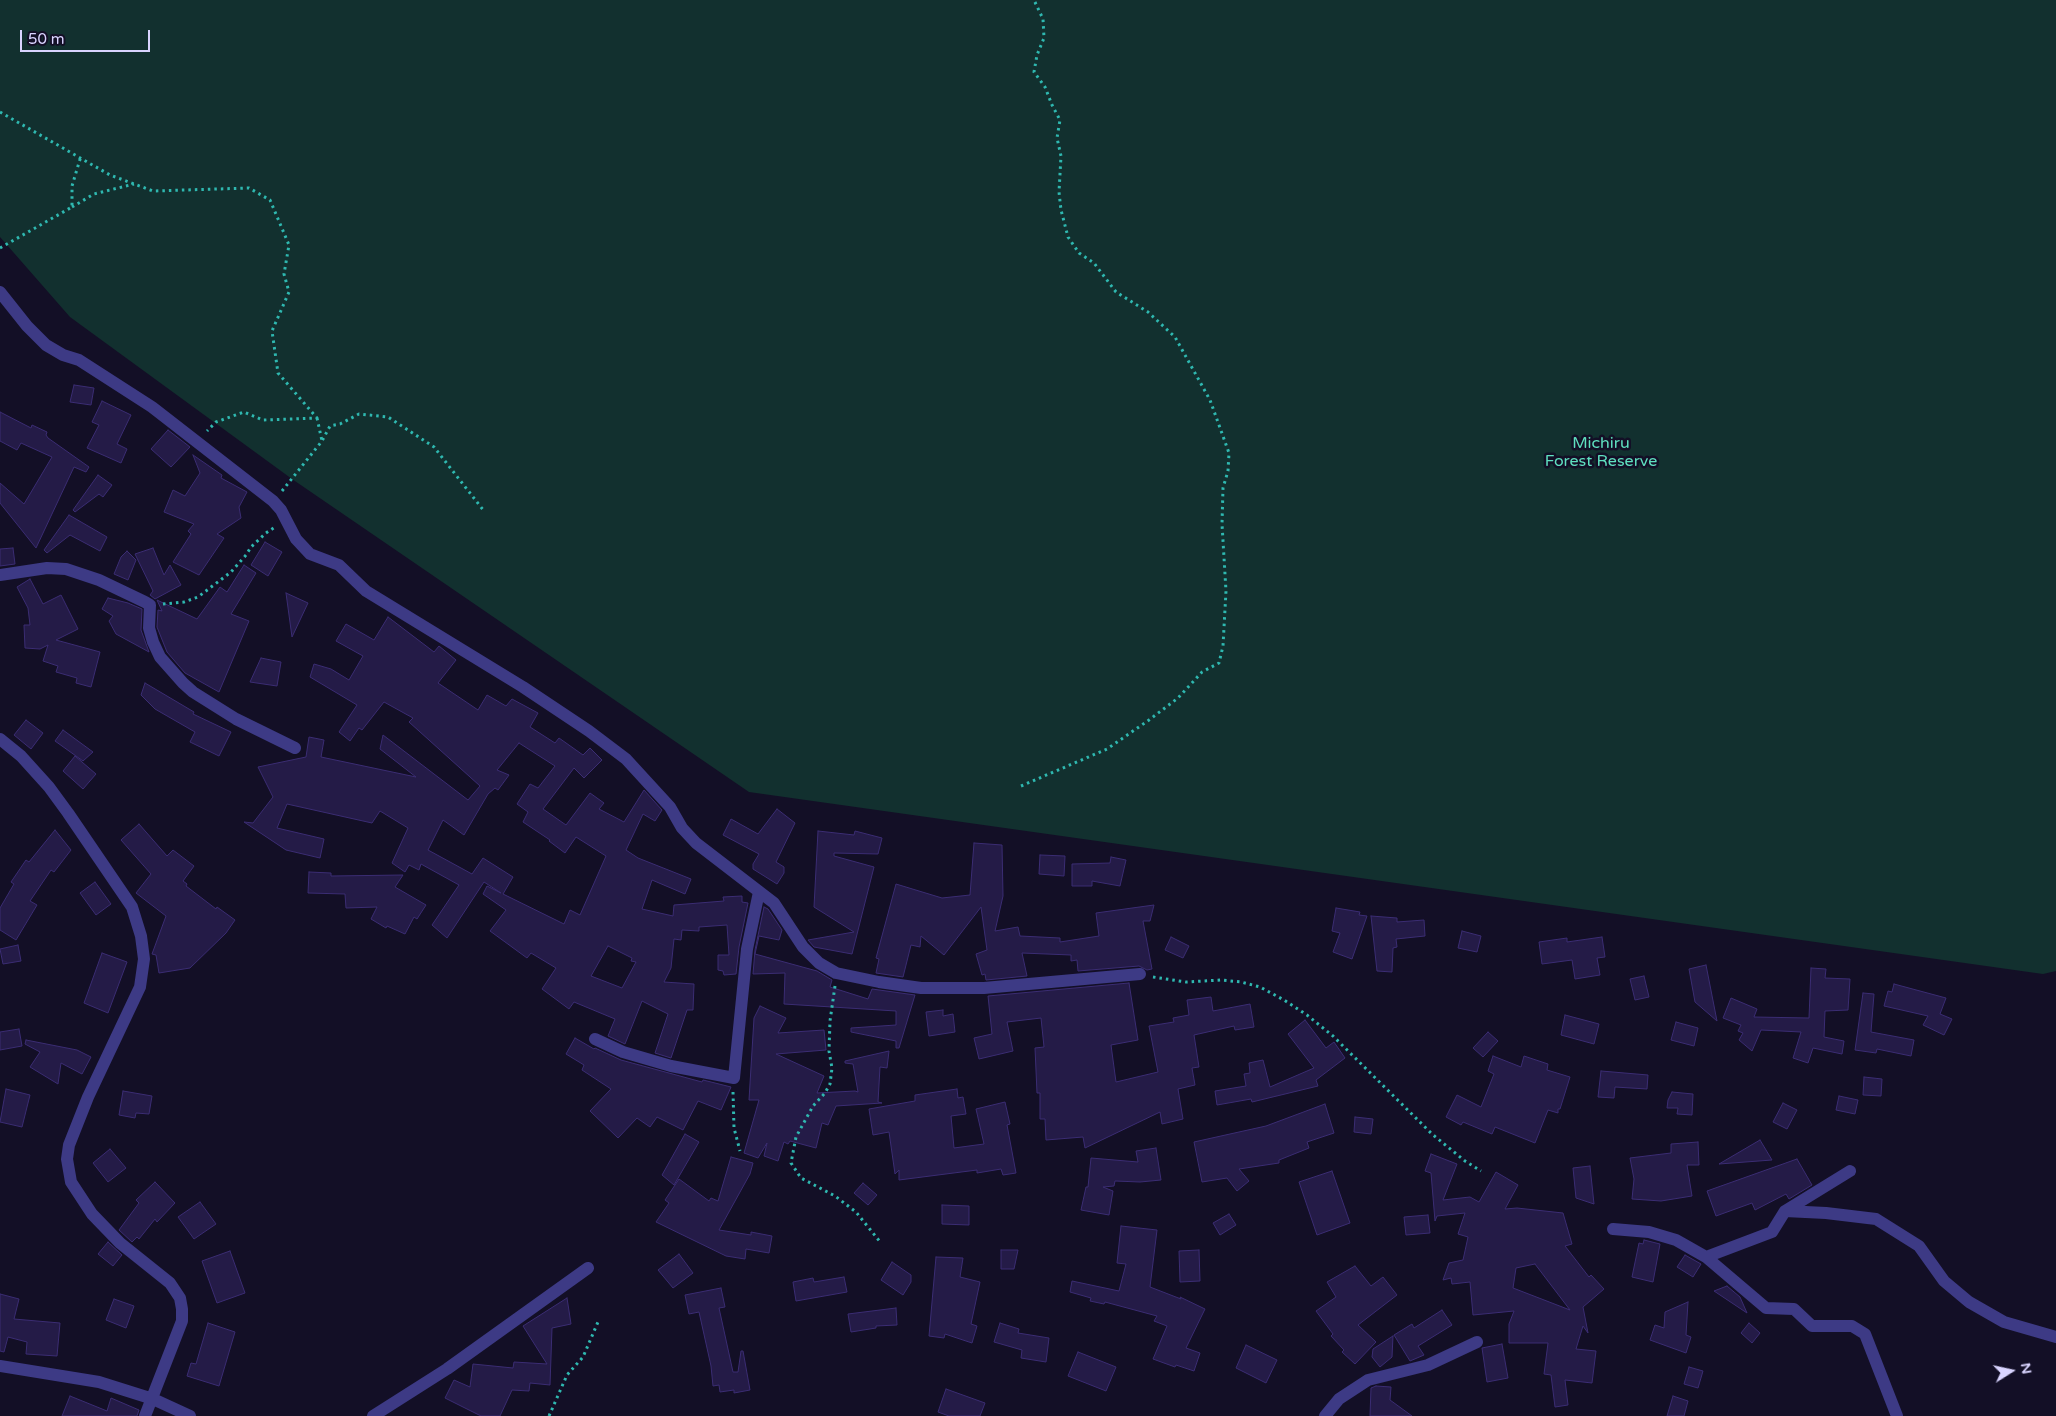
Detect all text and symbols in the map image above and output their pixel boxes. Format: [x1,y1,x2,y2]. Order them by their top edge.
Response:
scale bar [22,20,152,52]
text: 50 m [28,30,65,48]
park label: Michiru Forest Reserve [1545,434,1657,472]
north arrow [1986,1346,2036,1396]
text: N [2017,1361,2036,1375]

